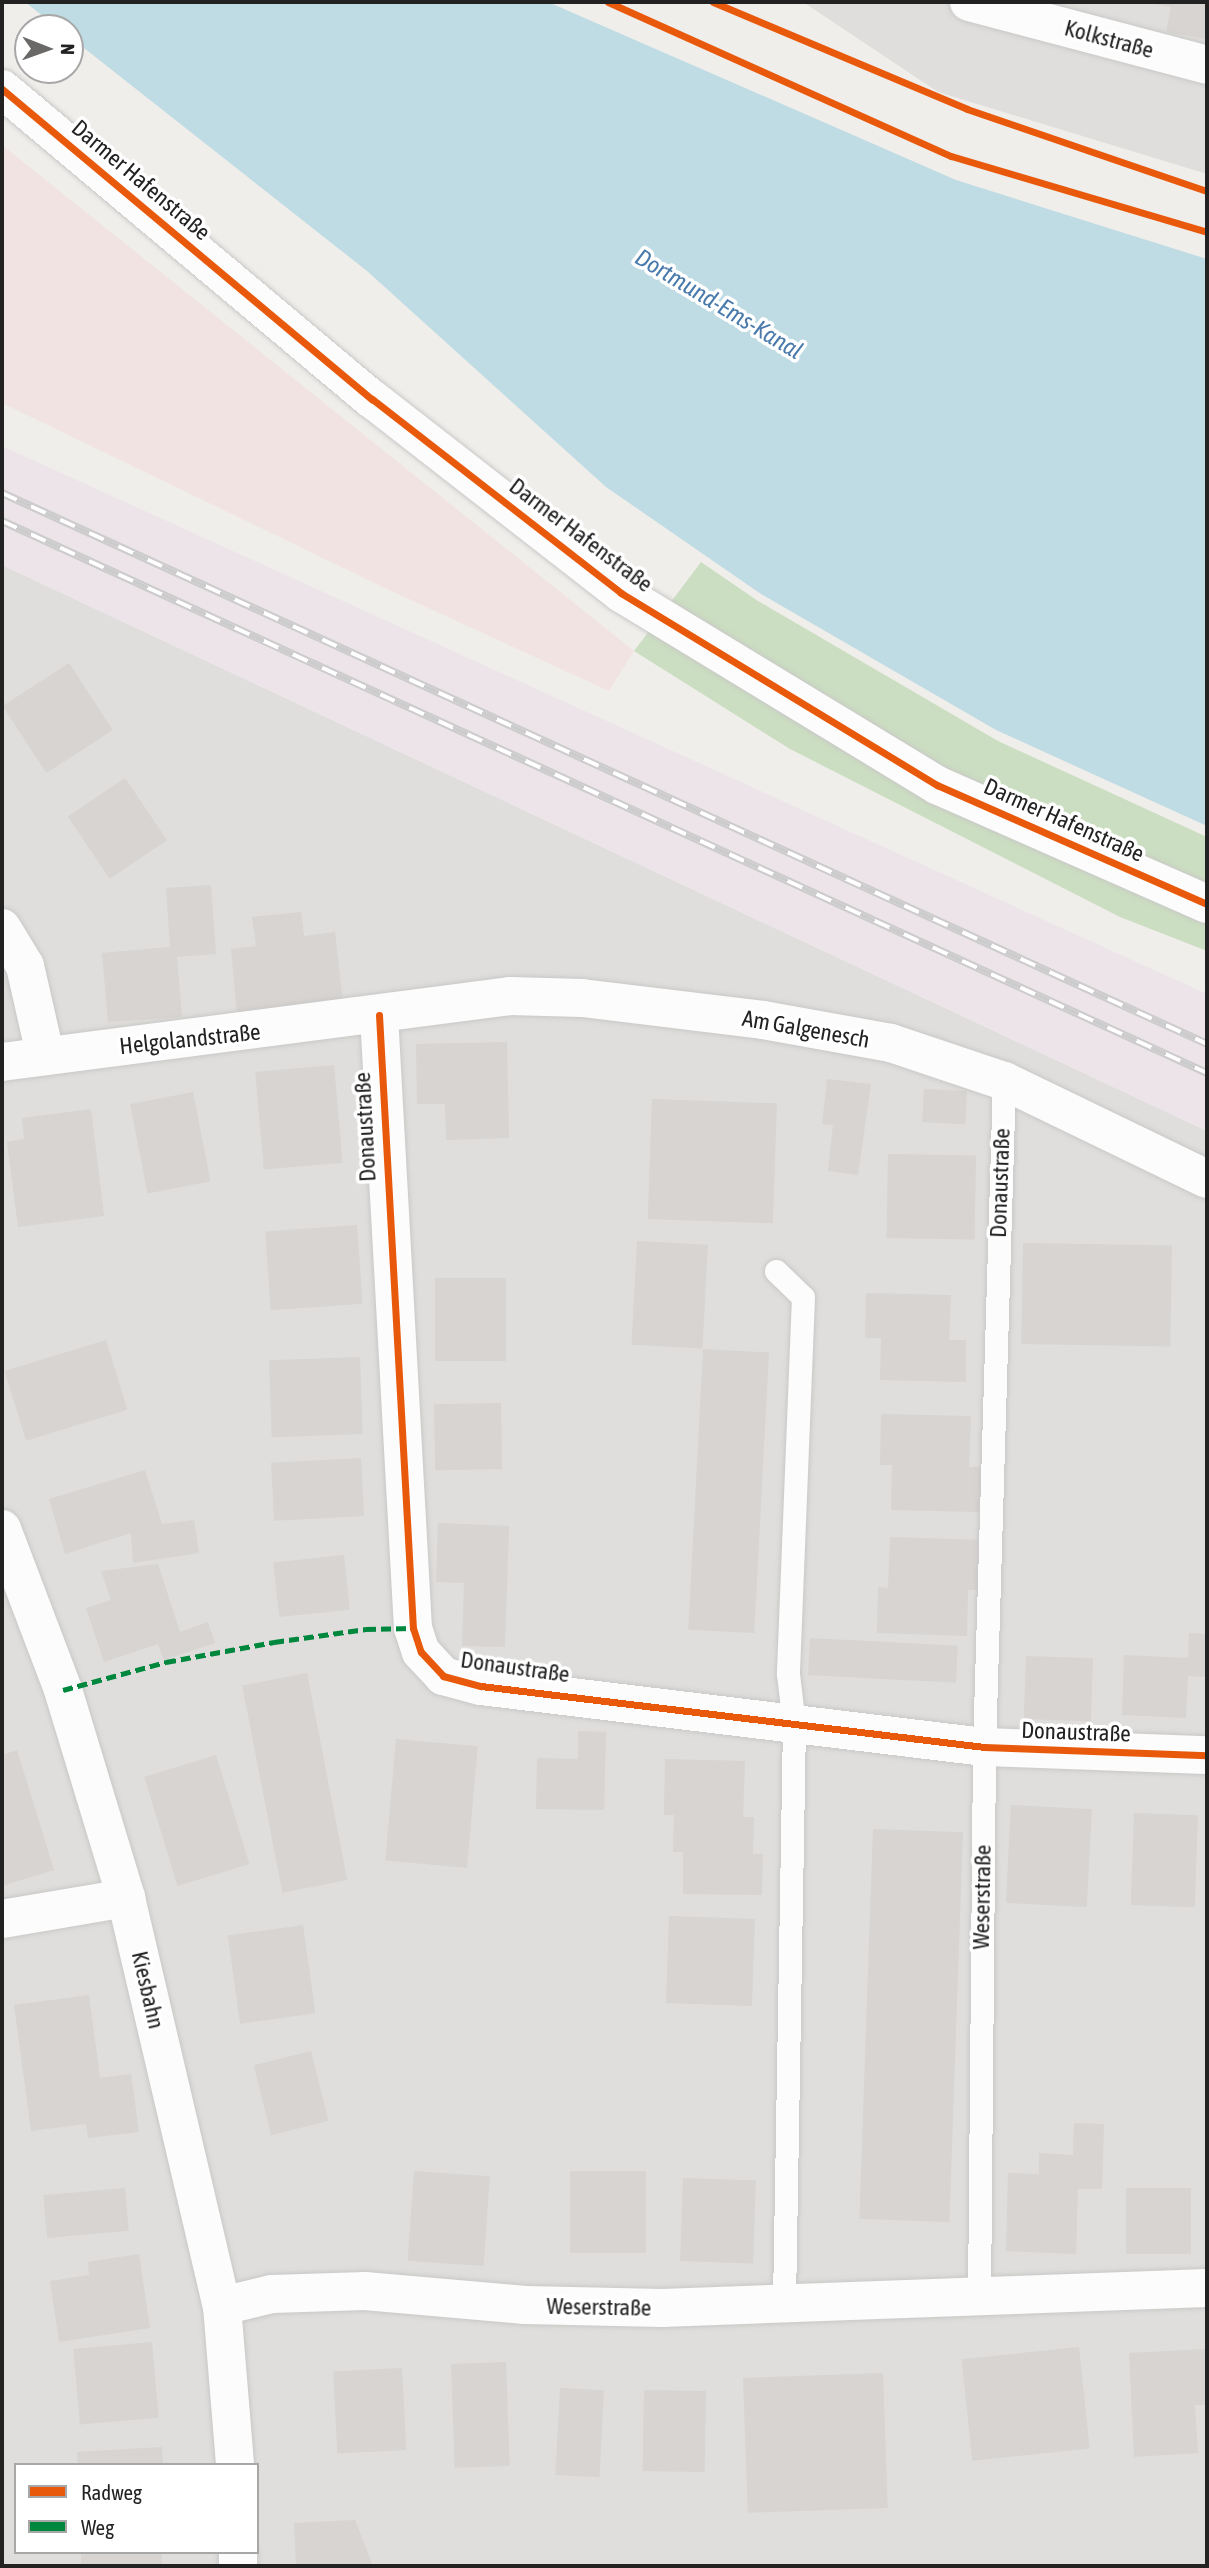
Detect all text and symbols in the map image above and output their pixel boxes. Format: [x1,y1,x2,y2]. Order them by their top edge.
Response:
north arrow [14,14,84,84]
street label: Kolkstraße [1062,14,1156,64]
text: N [57,44,79,55]
street label: Darmer Hafenstraße [66,114,216,246]
water label: Dortmund-Ems-Kanal [630,243,808,365]
street label: Darmer Hafenstraße [504,472,658,598]
street label: Darmer Hafenstraße [980,772,1148,868]
street label: Am Galgenesch [740,1004,872,1054]
street label: Helgolandstraße [118,1018,262,1060]
street label: Donaustraße [348,1072,382,1182]
street label: Donaustraße [984,1128,1016,1238]
street label: Donaustraße [459,1646,571,1688]
street label: Donaustraße [1021,1716,1131,1748]
street label: Weserstraße [967,1844,997,1950]
street label: Kiesbahn [126,1948,170,2032]
street label: Weserstraße [546,2292,652,2322]
legend [14,2463,259,2554]
text: Radweg [81,2480,142,2504]
text: Weg [81,2515,114,2539]

